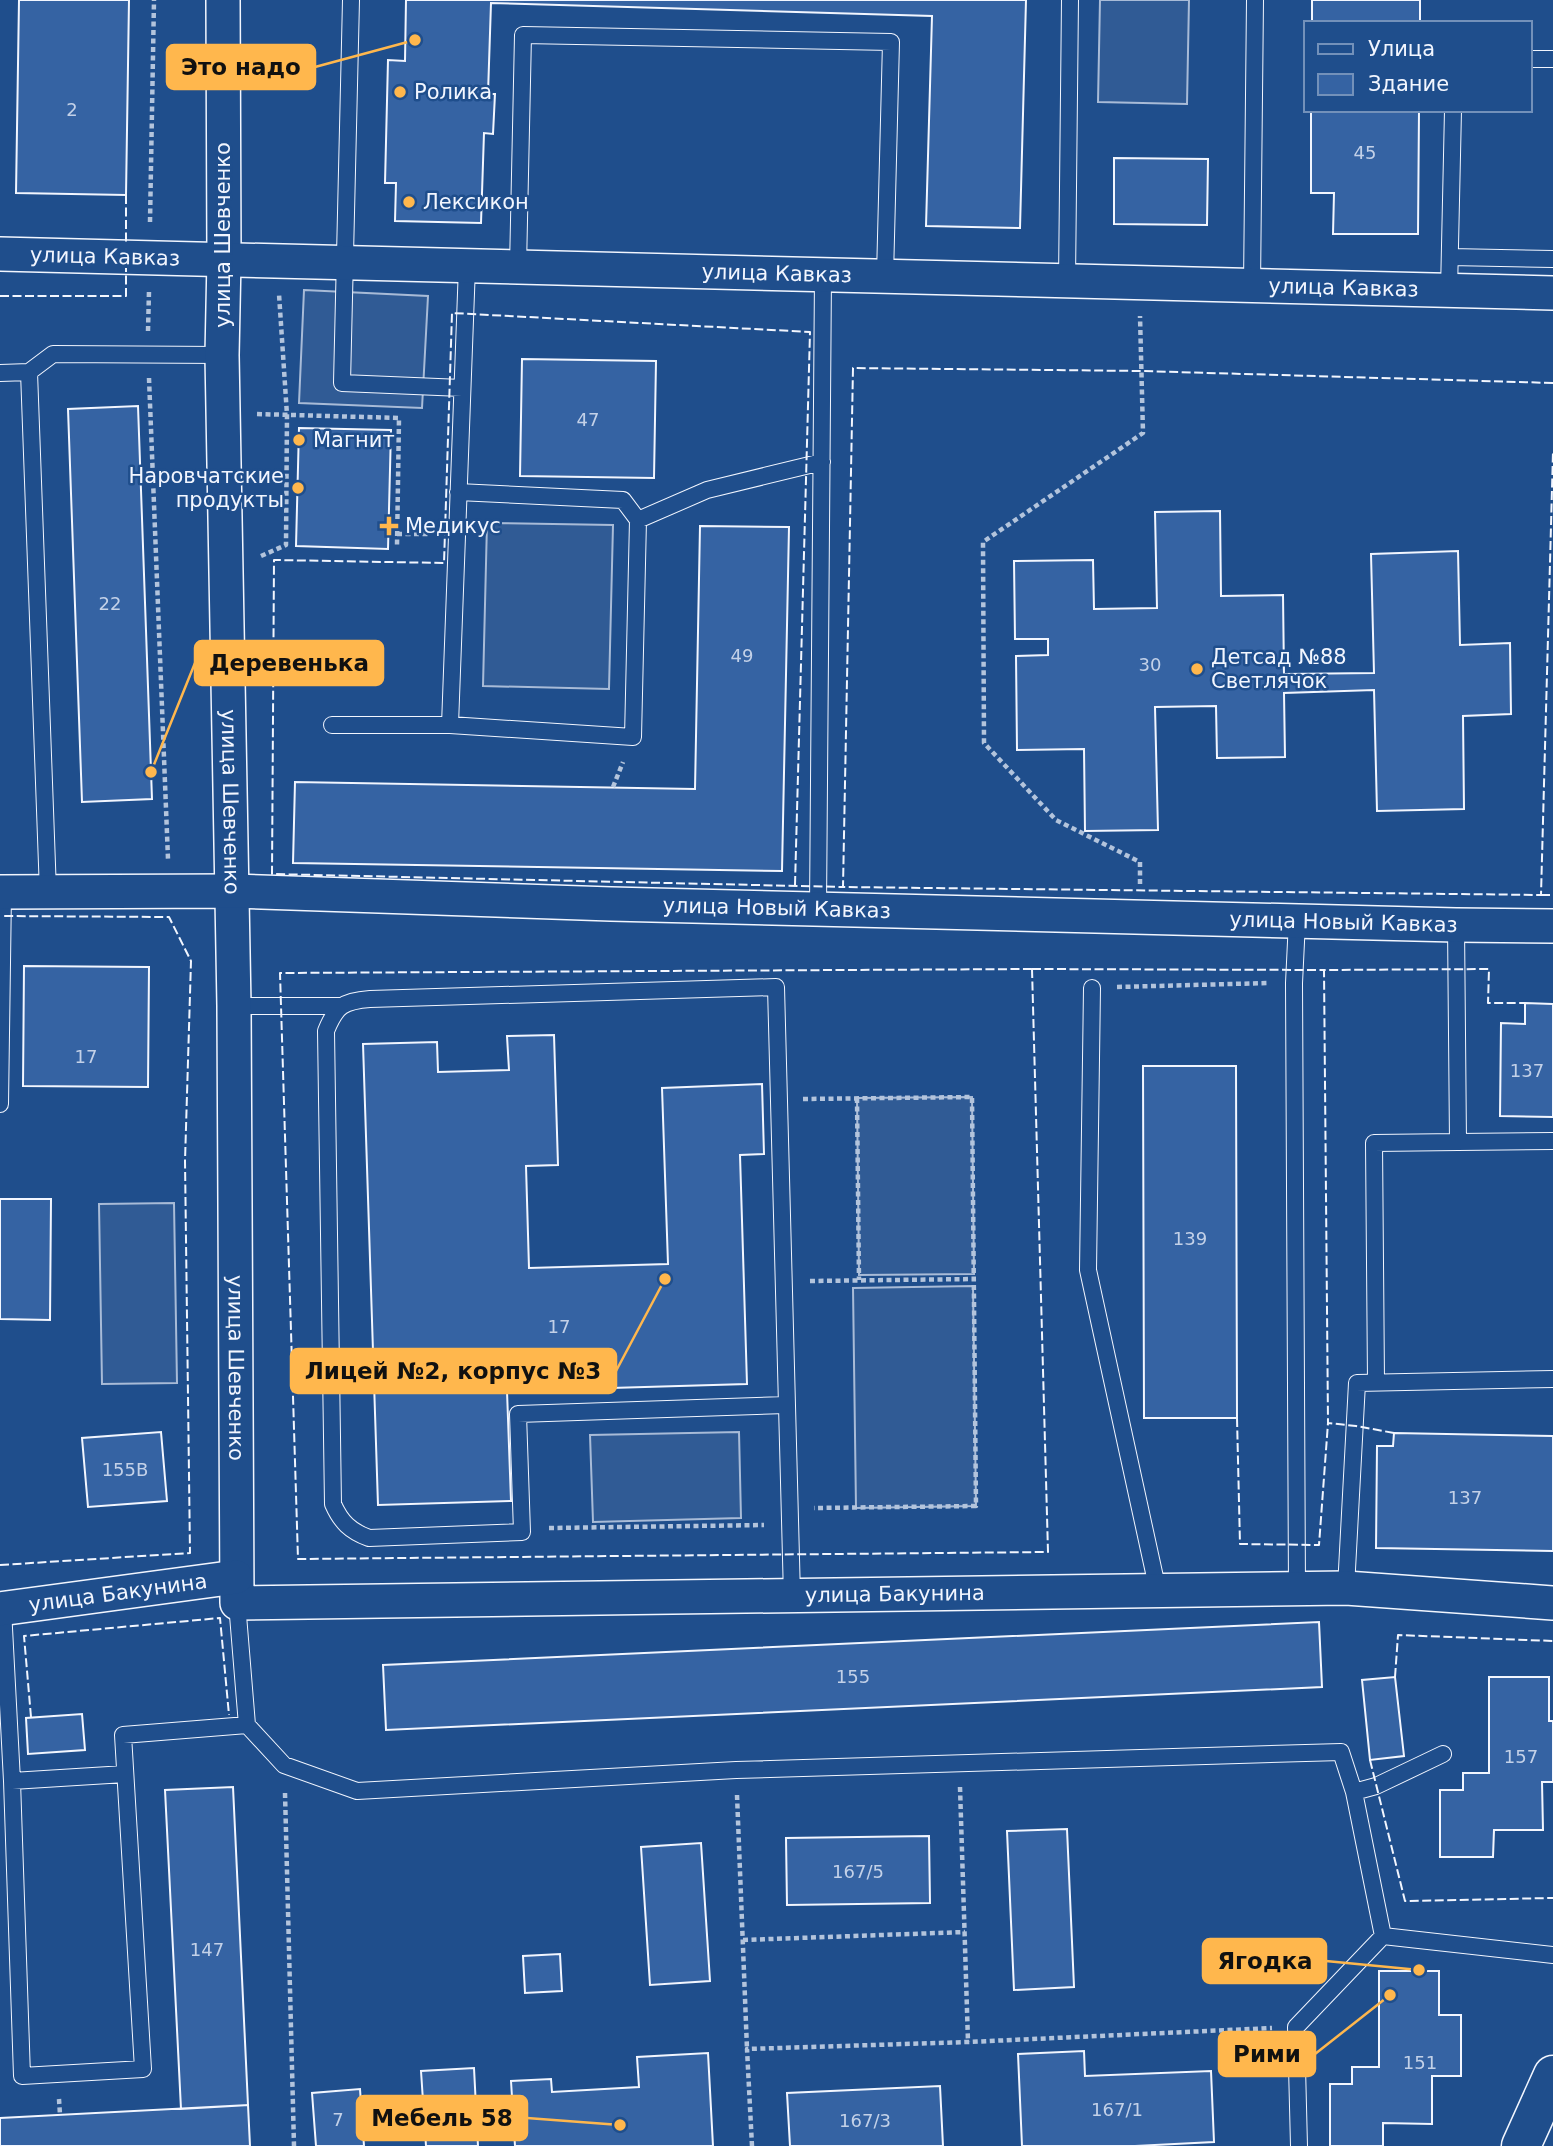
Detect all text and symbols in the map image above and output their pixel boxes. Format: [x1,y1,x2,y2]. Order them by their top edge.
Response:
legend [1304,21,1532,112]
text: Улица [1368,37,1435,61]
callout: Это надо [167,45,315,89]
text: Это надо [181,54,301,80]
text: Здание [1368,72,1449,96]
place label: Ролика [414,80,492,104]
marker: Ролика [392,84,408,100]
house number: 2 [66,99,78,120]
street label: улица Шевченко [211,142,235,328]
house number: 45 [1354,142,1376,163]
place label: Лексикон [423,190,529,214]
marker: Лексикон [401,194,417,210]
street label: улица Кавказ [30,243,180,271]
street label: улица Кавказ [701,260,852,287]
street label: улица Кавказ [1268,274,1419,302]
house number: 47 [577,409,599,430]
place label: Магнит [313,428,395,452]
marker: Магнит [291,432,307,448]
place label: Наровчатские продукты [128,464,284,512]
marker: Наровчатские продукты [290,480,306,496]
place label: Медикус [405,514,501,538]
marker: Медикус [379,516,399,536]
house number: 22 [99,593,121,614]
callout: Деревенька [195,641,383,685]
house number: 49 [731,645,753,666]
place label: Детсад №88 Светлячок [1211,645,1347,693]
text: Деревенька [209,650,369,676]
house number: 30 [1139,654,1161,675]
marker: Детсад №88 Светлячок [1189,661,1205,677]
street label: улица Шевченко [217,709,244,895]
street label: улица Новый Кавказ [662,893,891,923]
street label: улица Новый Кавказ [1229,907,1458,937]
house number: 17 [75,1046,97,1067]
house number: 137 [1510,1060,1544,1081]
house number: 139 [1173,1228,1207,1249]
street label: улица Шевченко [223,1275,248,1461]
house number: 17 [548,1316,570,1337]
callout: Лицей №2, корпус №3 [291,1349,616,1393]
text: Лицей №2, корпус №3 [305,1358,601,1384]
house number: 155В [102,1459,148,1480]
house number: 137 [1448,1487,1482,1508]
street label: улица Бакунина [27,1569,209,1617]
street label: улица Бакунина [805,1581,985,1607]
house number: 155 [836,1666,870,1687]
house number: 157 [1504,1746,1538,1767]
house number: 167/5 [832,1861,884,1882]
house number: 147 [190,1939,224,1960]
callout: Ягодка [1203,1939,1326,1983]
text: Ягодка [1217,1948,1313,1974]
callout: Рими [1219,2032,1315,2076]
text: Рими [1233,2041,1301,2067]
house number: 151 [1403,2052,1437,2073]
callout: Мебель 58 [357,2096,527,2140]
house number: 167/1 [1091,2099,1143,2120]
text: Мебель 58 [371,2105,513,2131]
house number: 7 [332,2109,344,2130]
house number: 167/3 [839,2110,891,2131]

